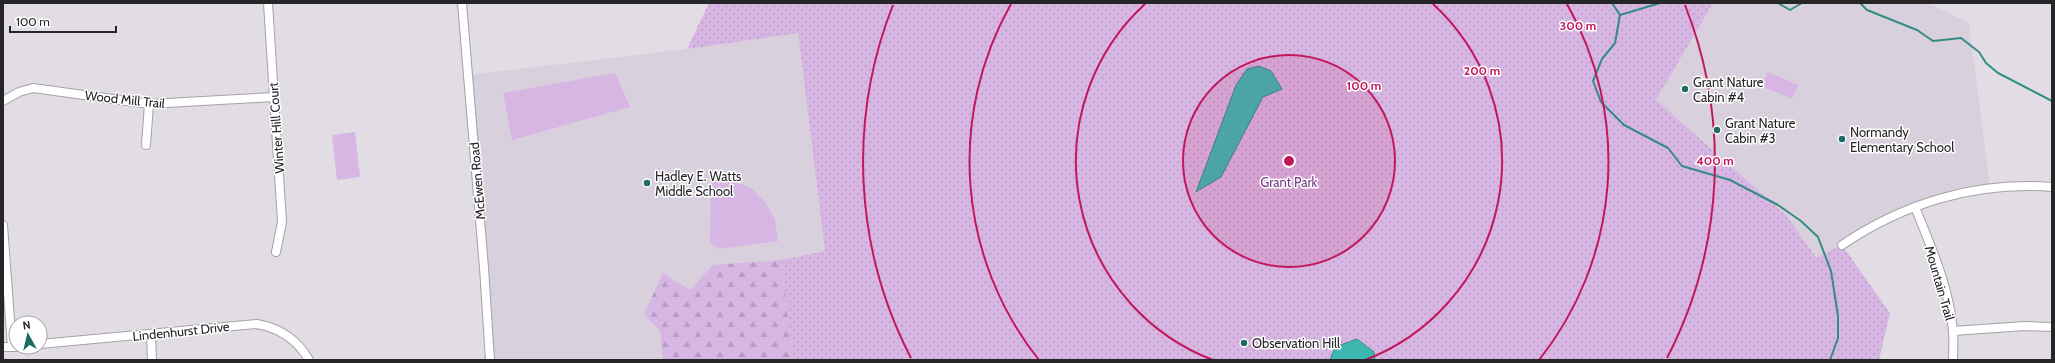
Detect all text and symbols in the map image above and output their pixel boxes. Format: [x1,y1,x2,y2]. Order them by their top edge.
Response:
scale bar [10,8,116,34]
text: 100 m [16,14,50,29]
text: 300 m [1560,18,1596,33]
text: 200 m [1464,63,1500,78]
place label: Grant Nature Cabin #4 [1693,74,1764,105]
text: 100 m [1347,78,1381,93]
street label: Winter Hill Court [265,81,287,174]
marker: Grant Nature Cabin #4 [1680,84,1690,94]
street label: Wood Mill Trail [84,87,166,111]
place label: Grant Nature Cabin #3 [1725,115,1796,146]
place label: Normandy Elementary School [1850,124,1954,155]
marker: Grant Nature Cabin #3 [1712,125,1722,135]
marker: Normandy Elementary School [1837,134,1847,144]
street label: McEwen Road [466,142,488,220]
text: 400 m [1696,153,1734,168]
centre of rings [1282,154,1296,168]
place label: Hadley E. Watts Middle School [655,168,742,199]
park label: Grant Park [1261,174,1318,190]
marker: Hadley E. Watts Middle School [642,178,652,188]
street label: Mountain Trail [1922,244,1958,322]
north arrow [8,315,48,355]
text: N [22,318,31,333]
street label: Lindenhurst Drive [132,318,231,344]
place label: Observation Hill [1252,335,1340,351]
marker: Observation Hill [1239,338,1249,348]

